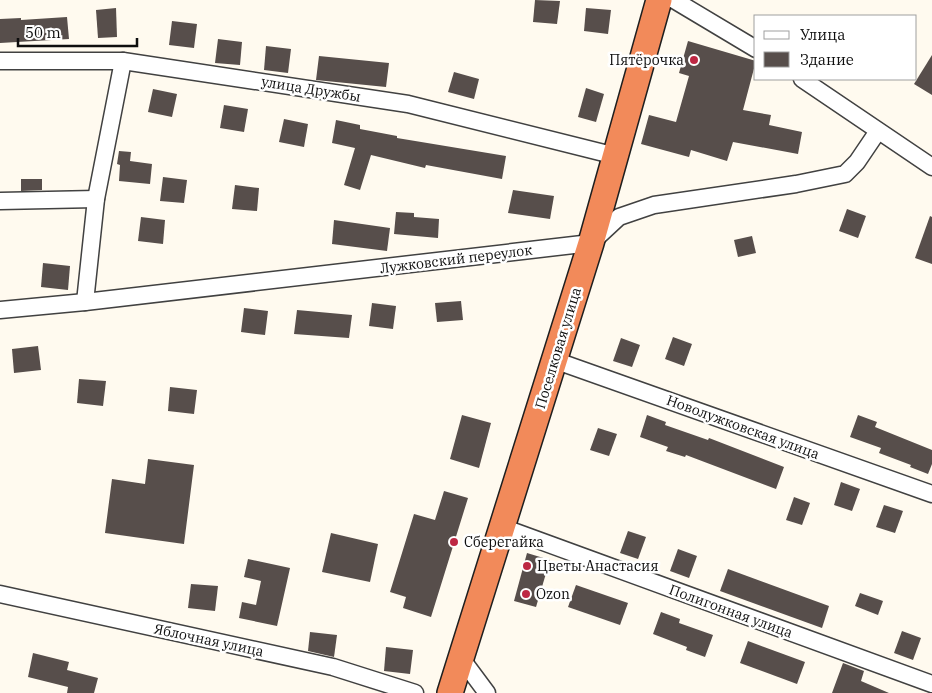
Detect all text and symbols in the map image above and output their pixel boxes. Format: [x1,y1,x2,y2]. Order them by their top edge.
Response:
scale bar [18,15,136,47]
legend [754,15,917,80]
text: 50 m [25,23,61,42]
text: Улица [800,25,845,44]
text: Здание [800,50,854,69]
place label: Пятёрочка [609,51,684,69]
marker: Пятёрочка [688,54,700,66]
street label: улица Дружбы [260,72,362,106]
street label: Лужковский переулок [379,241,533,277]
street label: Поселковая улица [531,285,585,411]
street label: Новолужковская улица [664,391,822,463]
place label: Сберегайка [464,533,544,551]
marker: Сберегайка [448,536,460,548]
place label: Цветы Анастасия [537,557,658,575]
marker: Цветы Анастасия [521,560,533,572]
street label: Полигонная улица [667,580,796,642]
place label: Ozon [536,585,570,603]
marker: Ozon [520,588,532,600]
street label: Яблочная улица [153,620,266,660]

